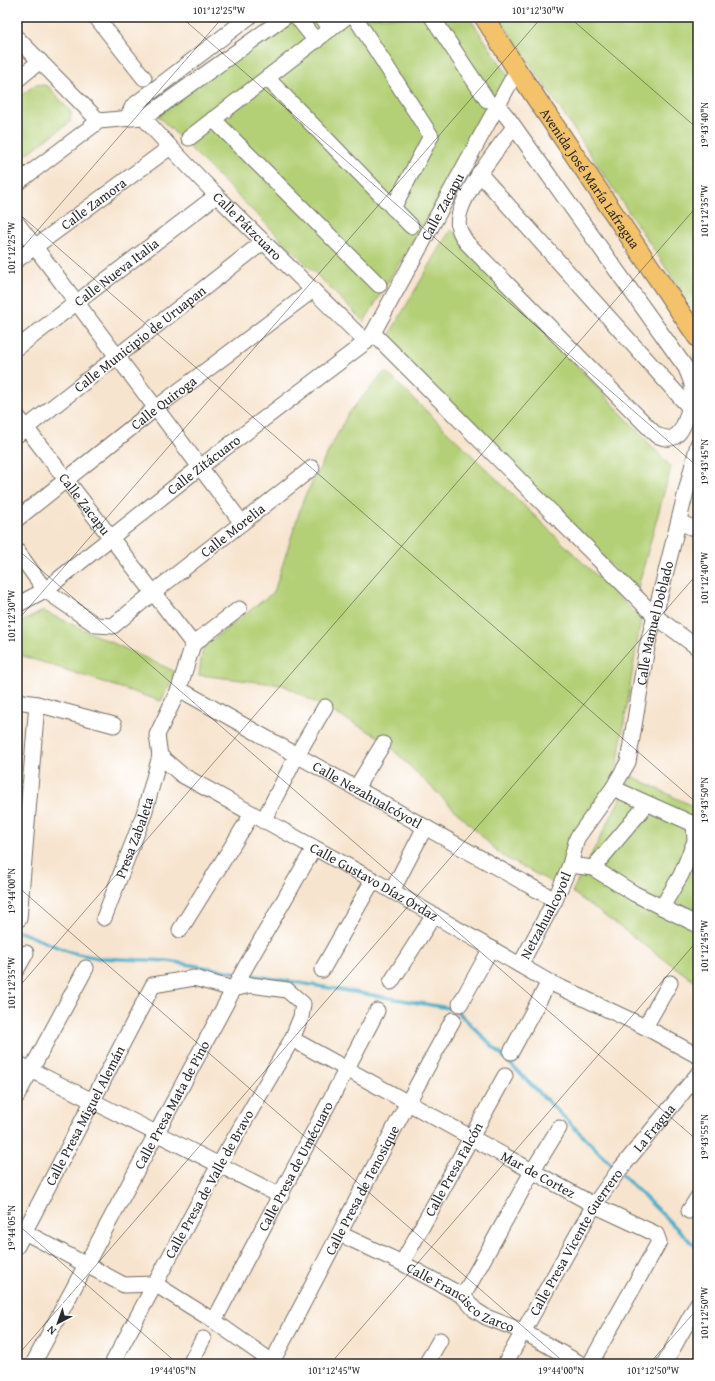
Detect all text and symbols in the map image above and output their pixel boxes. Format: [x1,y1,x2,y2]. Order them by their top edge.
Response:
text: 101°12'25"W [193,3,246,18]
text: 101°12'30"W [512,3,565,18]
text: 19°43'40"N [697,102,712,148]
street label: Avenida José María Lafragua [535,104,645,253]
street label: Calle Zacapu [416,169,469,244]
street label: Calle Zamora [57,173,131,234]
text: 101°12'35"W [697,184,712,237]
street label: Calle Pátzcuaro [209,187,287,265]
text: 101°12'25"W [4,221,19,274]
street label: Calle Nueva Italia [70,233,163,311]
street label: Calle Municipio de Uruapan [69,280,210,397]
street label: Calle Quiroga [126,371,201,434]
street label: Calle Zitácuaro [163,430,245,499]
text: 19°43'45"N [697,439,712,485]
street label: Calle Zacapu [54,469,116,540]
street label: Calle Morelia [196,498,269,562]
text: 101°12'40"W [697,551,712,604]
street label: Calle Manuel Doblado [631,559,678,687]
text: 101°12'30"W [4,589,19,642]
street label: Calle Nezahualcóyotl [309,756,426,833]
text: 19°43'50"N [697,777,712,823]
street label: Presa Zabaleta [110,795,158,881]
street label: Calle Gustavo Díaz Ordaz [306,837,442,926]
text: 19°44'00"N [4,868,19,914]
street label: Netzahualcoyotl [515,868,576,963]
text: 101°12'45"W [697,919,712,972]
text: 101°12'35"W [4,956,19,1009]
street label: Calle Presa Mata de Pino [129,1037,214,1173]
street label: Calle Presa Miguel Alemán [40,1042,130,1189]
street label: Calle Presa de Umécuaro [253,1098,338,1235]
street label: La Fragua [628,1099,680,1156]
street label: Calle Presa de Valle de Bravo [160,1106,258,1262]
text: 19°43'55"N [697,1114,712,1160]
street label: Calle Presa Falcón [420,1118,488,1220]
street label: Calle Presa de Tenosique [320,1121,404,1259]
street label: Mar de Cortez [497,1146,579,1203]
street label: Calle Presa Vicente Guerrero [524,1164,627,1319]
text: 19°44'05"N [4,1205,19,1251]
street label: Calle Francisco Zarco [403,1257,517,1337]
text: 101°12'50"W [697,1286,712,1339]
north arrow [38,1303,78,1343]
text: N [43,1322,59,1339]
text: 19°44'05"N [150,1363,196,1378]
text: 101°12'45"W [308,1363,361,1378]
text: 19°44'00"N [538,1363,584,1378]
text: 101°12'50"W [627,1363,680,1378]

